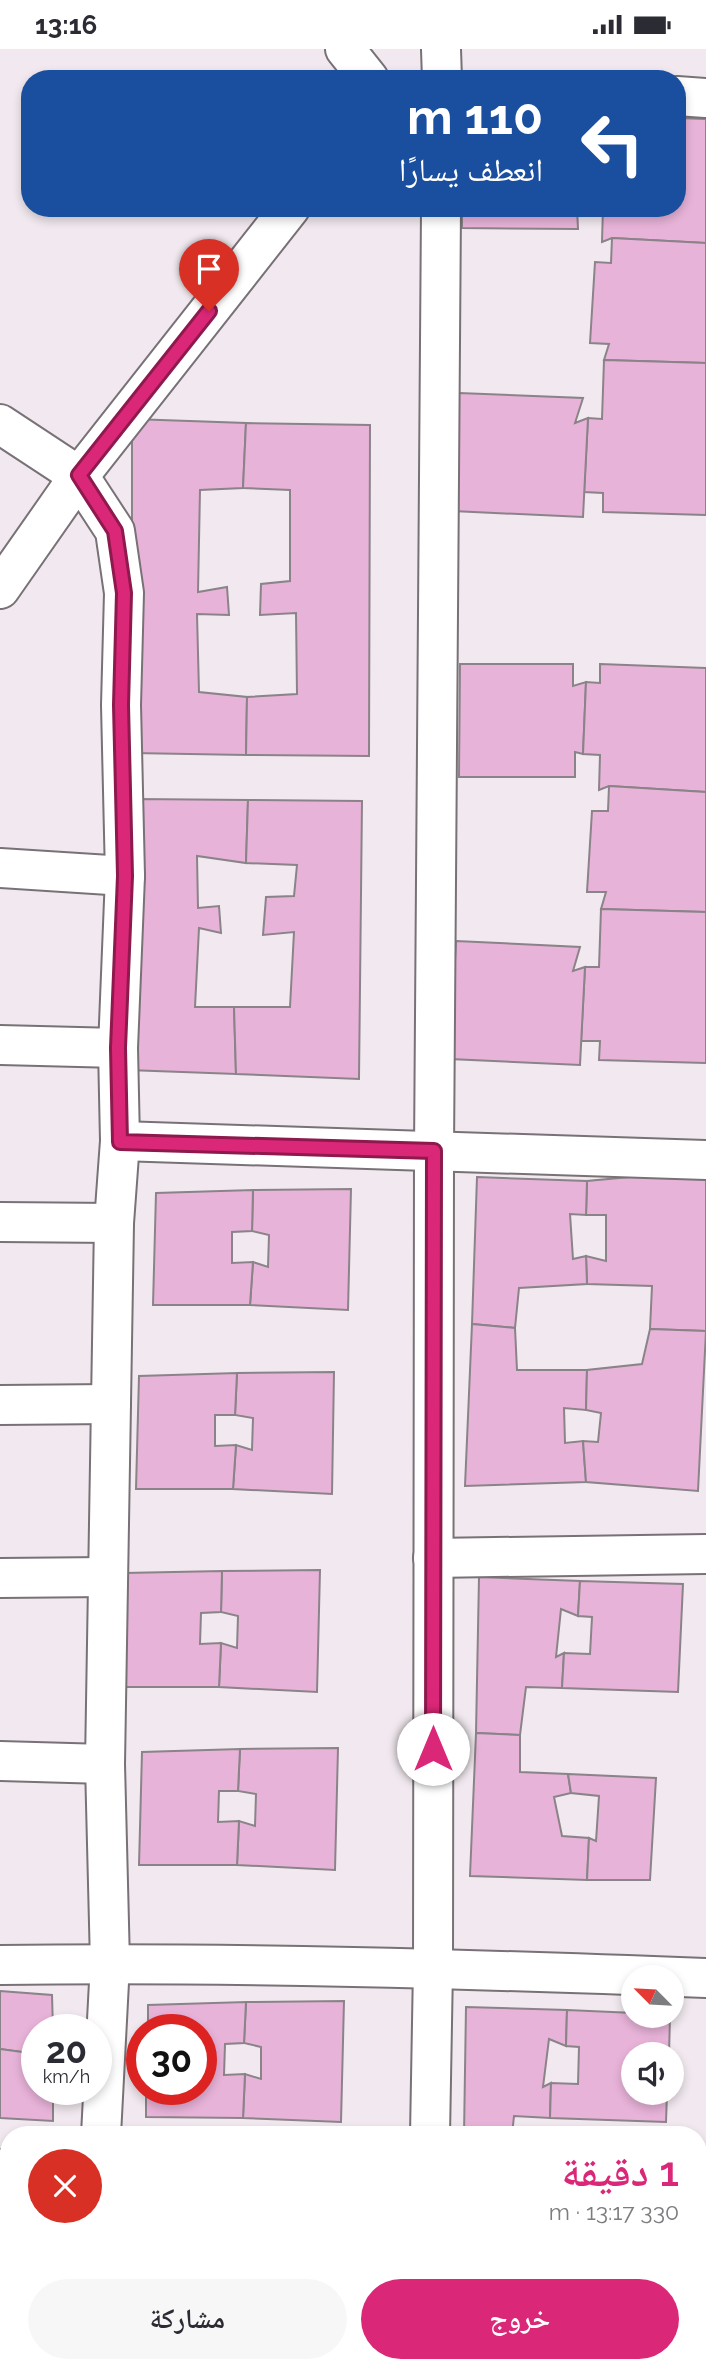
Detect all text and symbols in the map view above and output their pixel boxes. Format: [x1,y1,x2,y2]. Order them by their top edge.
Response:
text: 13:16 [35,10,97,40]
text: 110 m [407,88,543,145]
icon: left [567,98,658,189]
text: انعطف يسارًا [399,151,543,188]
pin [179,239,239,311]
icon: arrive [190,250,228,288]
position arrow [396,1712,470,1786]
north arrow [621,1965,684,2028]
map controls [621,1965,684,2105]
speed limit sign: 30 [126,2014,217,2105]
text: 20 [46,2030,87,2071]
button: sound [621,2042,684,2105]
text: km/h [43,2066,90,2087]
text: 1 دقيقة [562,2147,679,2196]
button: close [28,2149,102,2223]
text: 330 m · 13:17 [549,2198,679,2225]
button: مشاركة [28,2279,347,2359]
button: خروج [361,2279,679,2359]

